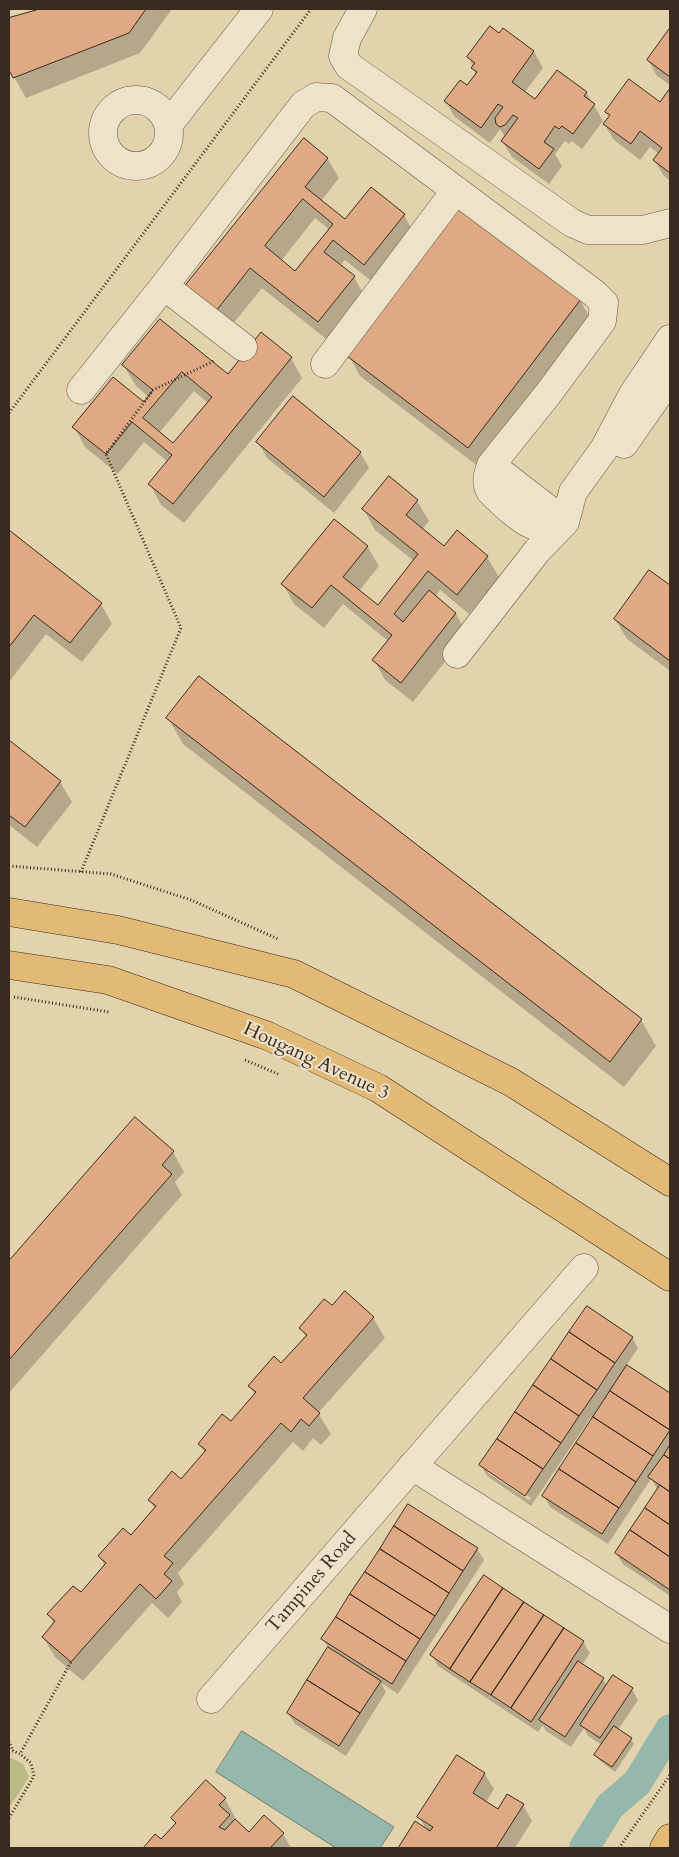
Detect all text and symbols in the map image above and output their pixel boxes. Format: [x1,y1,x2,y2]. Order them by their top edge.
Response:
street label: Hougang Avenue 3 [239,1018,393,1106]
street label: Tampines Road [262,1528,362,1638]

